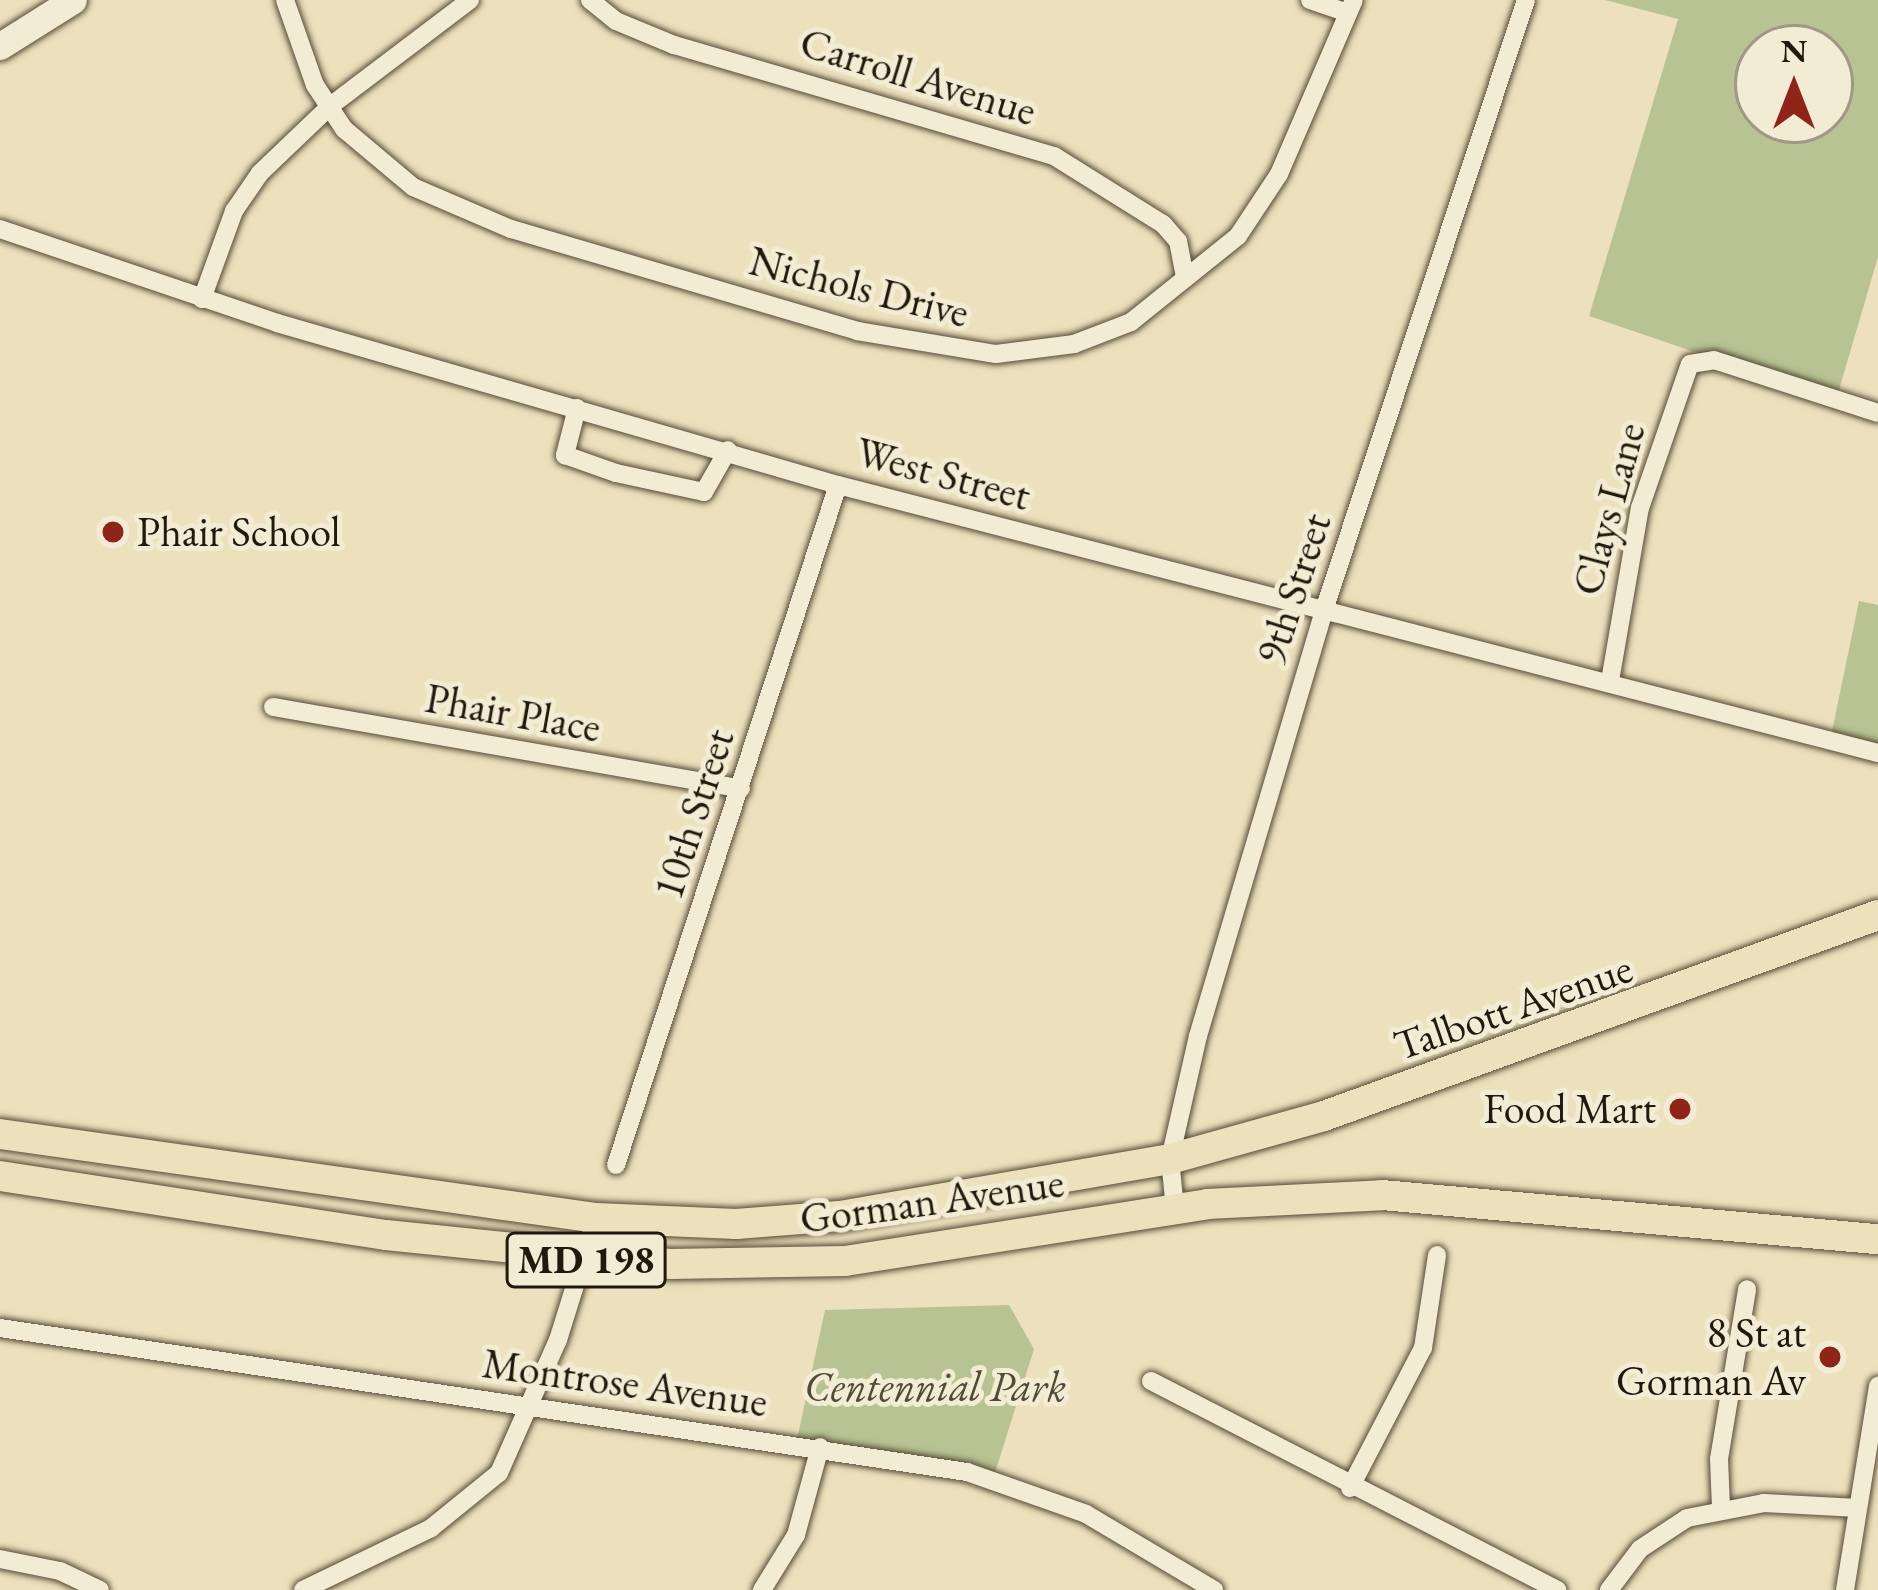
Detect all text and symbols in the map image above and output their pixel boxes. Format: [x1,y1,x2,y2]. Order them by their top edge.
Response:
street label: Carroll Avenue [794,17,1042,137]
north arrow [1734,24,1854,144]
text: N [1781,29,1807,72]
street label: Nichols Drive [744,235,974,339]
street label: Clays Lane [1562,417,1656,601]
street label: West Street [850,427,1036,521]
place label: Phair School [137,507,341,557]
street label: 9th Street [1246,507,1342,671]
marker: Phair School [100,519,126,545]
street label: Phair Place [421,673,605,753]
street label: 10th Street [643,723,745,905]
street label: Talbott Avenue [1387,943,1639,1071]
place label: Food Mart [1484,1084,1656,1134]
marker: Food Mart [1667,1096,1693,1122]
street label: Gorman Avenue [797,1158,1067,1244]
road number: MD 198 [505,1227,667,1293]
place label: 8 St at Gorman Av [1616,1308,1806,1406]
street label: Montrose Avenue [479,1338,771,1428]
marker: 8 St at Gorman Av [1817,1344,1843,1370]
park label: Centennial Park [804,1362,1066,1412]

